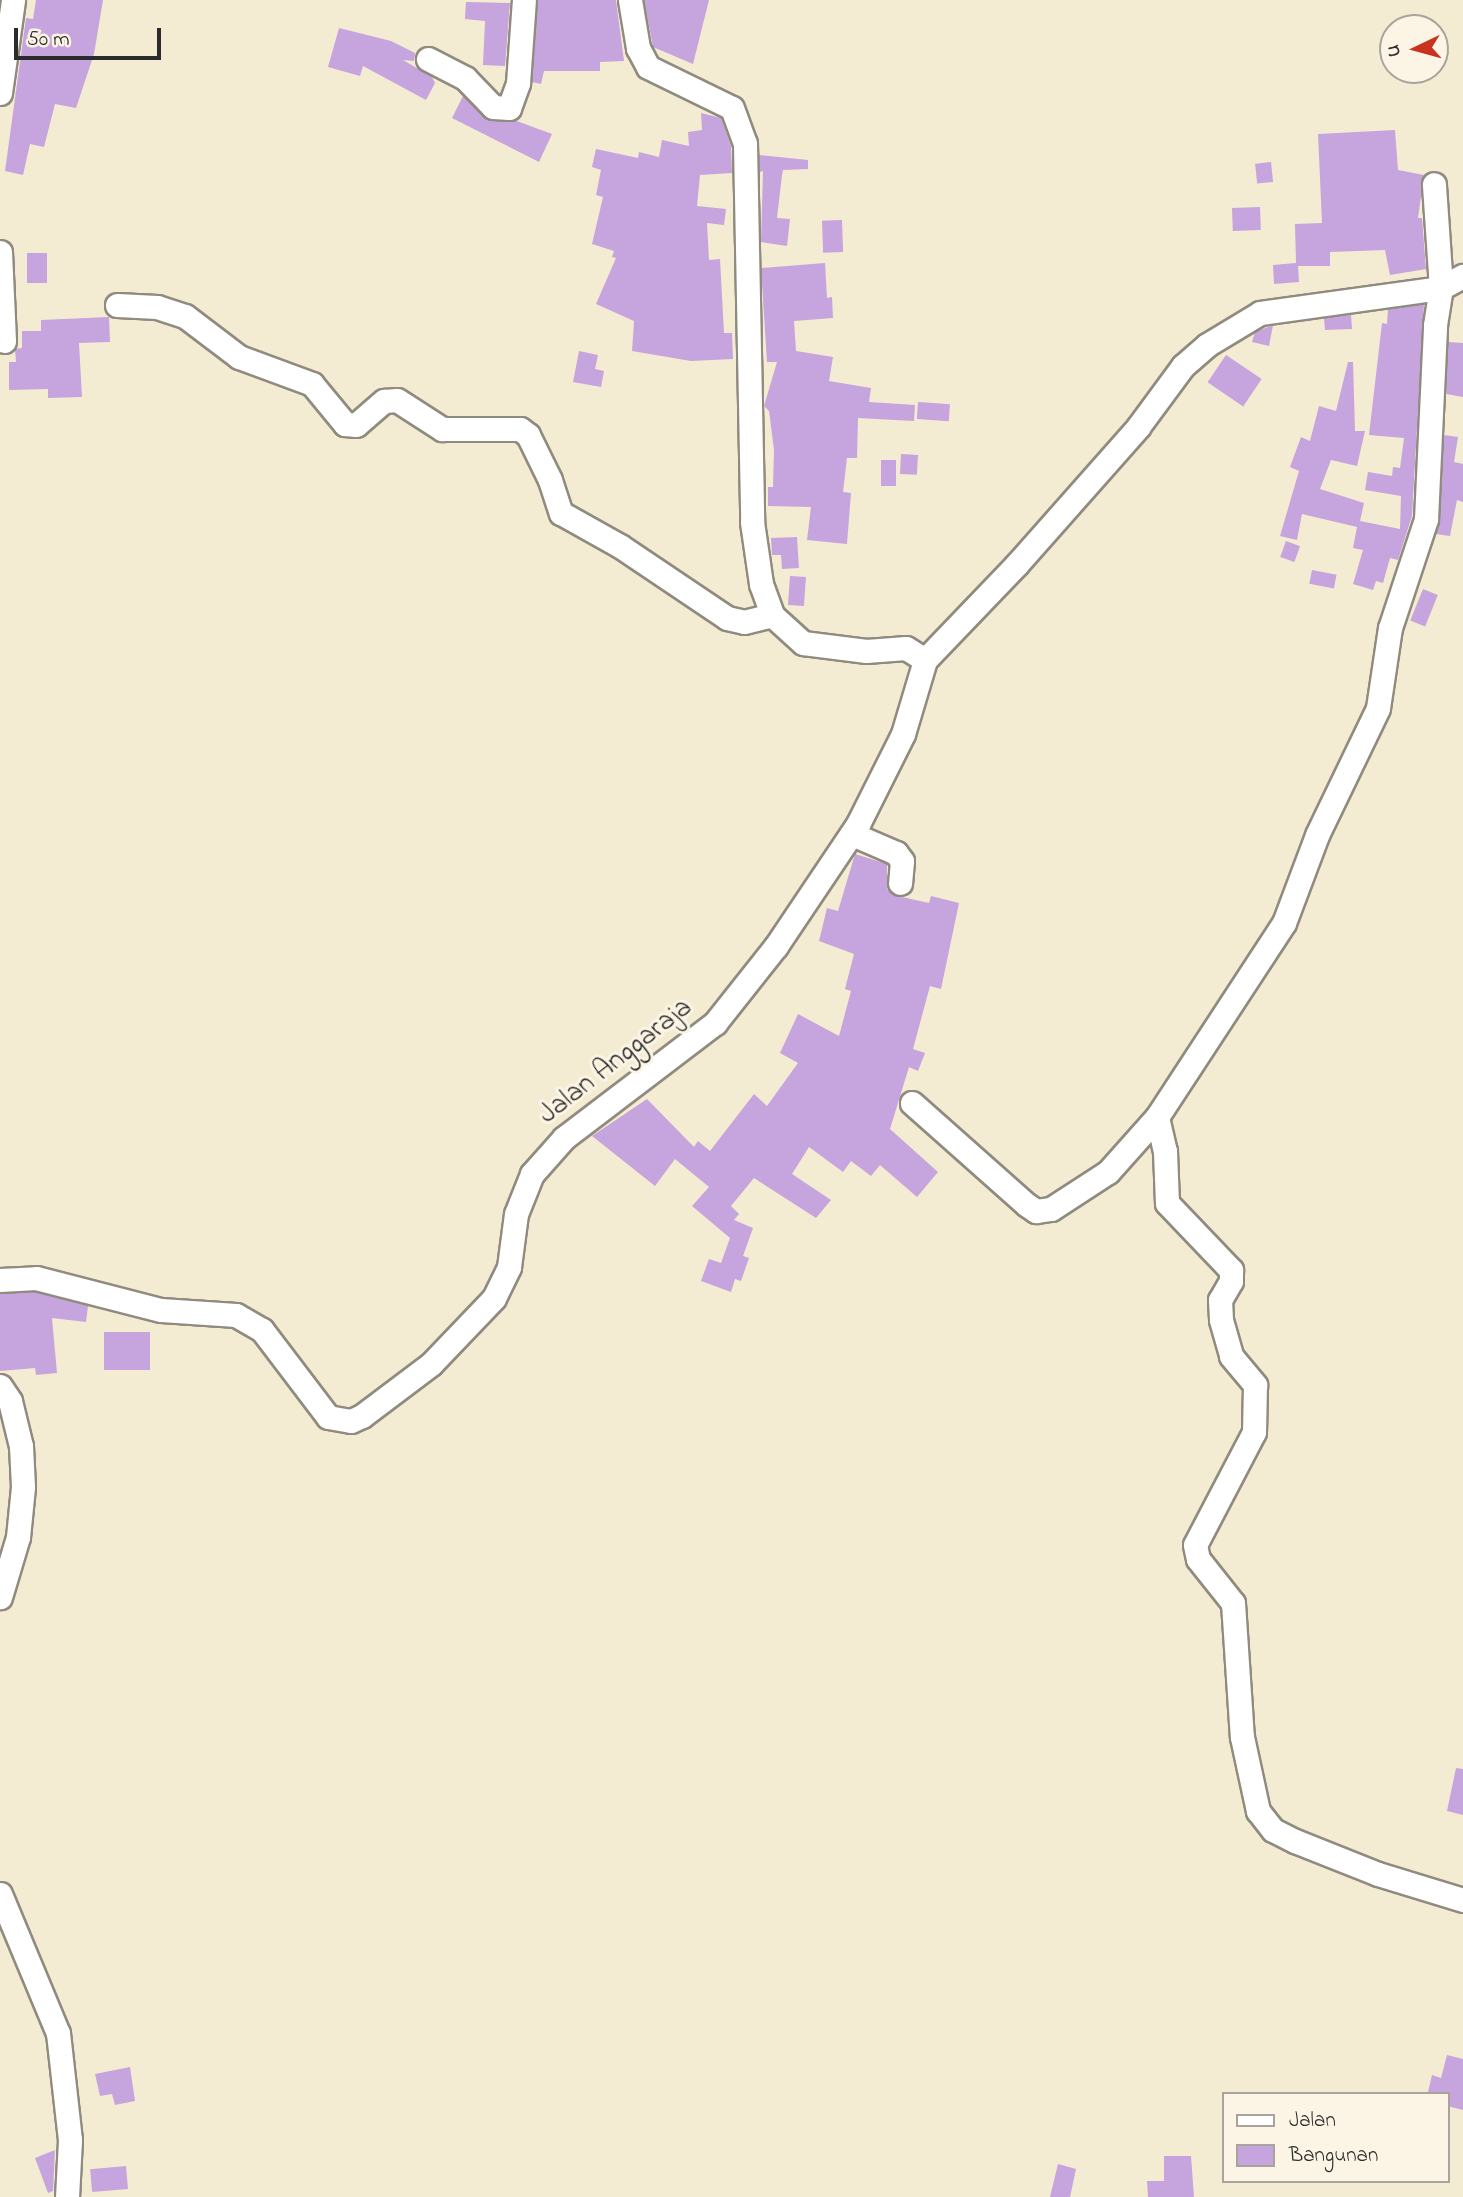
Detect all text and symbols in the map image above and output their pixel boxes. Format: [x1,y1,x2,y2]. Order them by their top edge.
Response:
scale bar [18,14,164,58]
north arrow [1379,14,1449,84]
text: 50 m [27,25,70,55]
text: U [1381,44,1409,58]
street label: Jalan Anggaraja [533,992,699,1132]
legend [1222,2092,1449,2183]
text: Jalan [1289,2106,1336,2136]
text: Bangunan [1289,2141,1378,2171]

